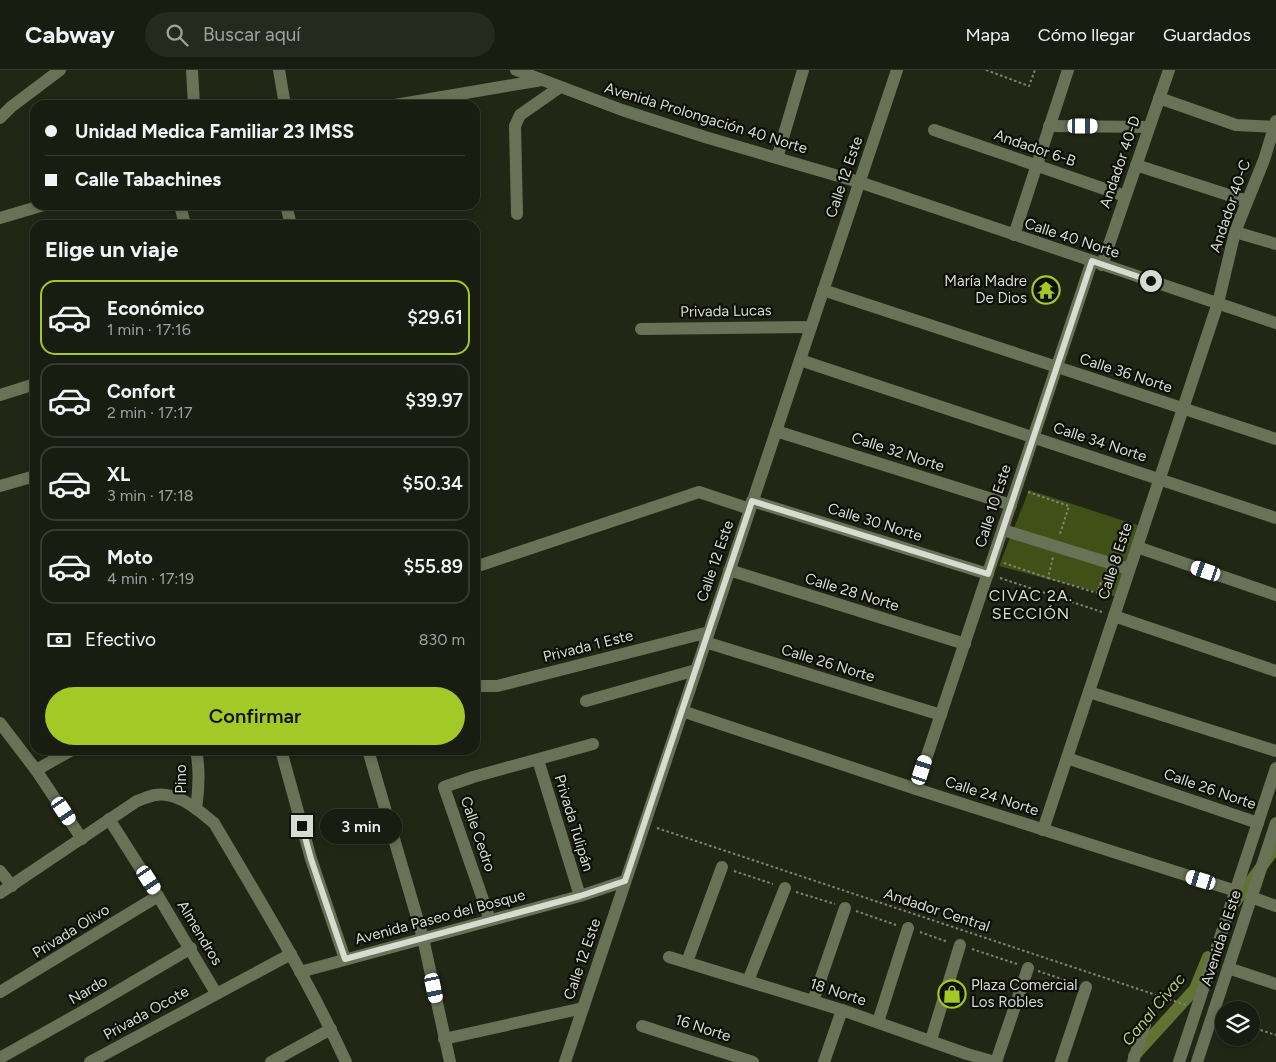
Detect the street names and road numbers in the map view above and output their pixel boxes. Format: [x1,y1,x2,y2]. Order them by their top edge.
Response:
street label: Avenida Prolongación 40 Norte [602,79,810,157]
street label: Andador 40-D [1096,113,1144,211]
street label: Andador 6-B [992,126,1078,170]
street label: Calle 12 Este [822,134,866,220]
street label: Andador 40-C [1206,157,1254,255]
street label: Calle 40 Norte [1022,214,1122,262]
street label: Privada Lucas [680,301,772,321]
street label: Calle 36 Norte [1077,350,1175,396]
street label: Calle 34 Norte [1051,418,1149,466]
street label: Calle 32 Norte [849,429,947,475]
street label: Calle 10 Este [971,462,1015,550]
street label: Calle 30 Norte [826,499,924,545]
street label: Calle 12 Este [693,518,737,604]
street label: Calle 8 Este [1094,520,1136,602]
street label: Calle 28 Norte [803,569,901,615]
street label: Privada 1 Este [541,626,635,666]
street label: Calle 26 Norte [779,640,877,686]
street label: Pino [172,764,190,794]
street label: Calle 26 Norte [1161,765,1259,813]
street label: Privada Tulipán [551,772,597,874]
street label: Calle 24 Norte [943,772,1041,820]
street label: Calle Cedro [457,794,499,874]
street label: Andador Central [882,884,992,936]
street label: Avenida Paseo del Bosque [353,886,527,948]
street label: Avenida 6 Este [1197,888,1245,988]
street label: Almendros [174,897,226,969]
street label: Privada Olivo [29,900,113,962]
street label: Calle 12 Este [560,916,604,1002]
street label: Nardo [65,972,111,1008]
street label: 18 Norte [807,974,869,1010]
street label: Privada Ocote [100,982,192,1044]
street label: 16 Norte [673,1011,733,1045]

